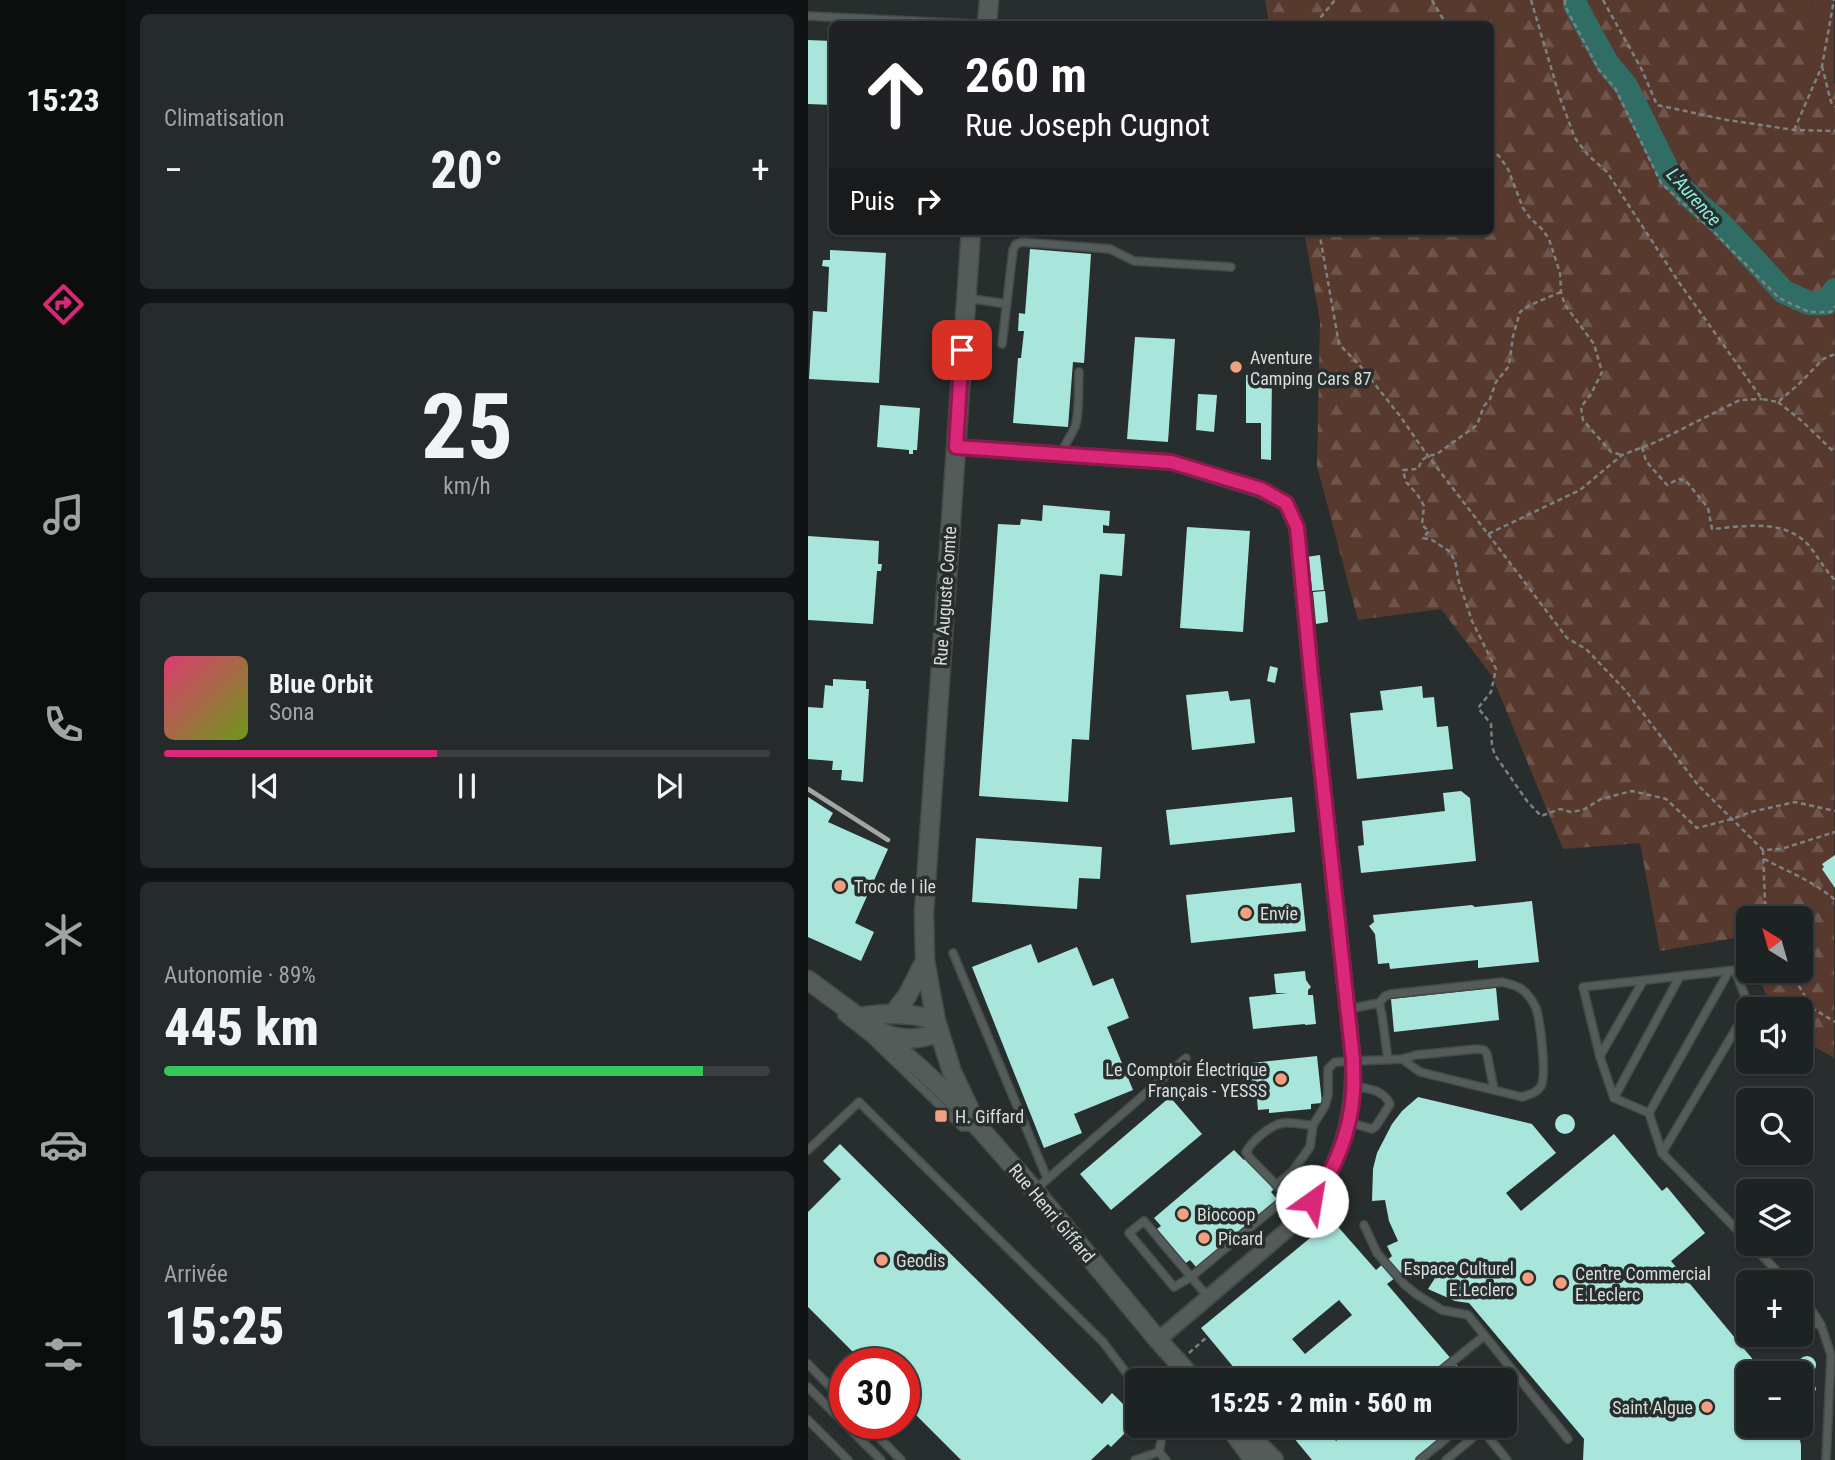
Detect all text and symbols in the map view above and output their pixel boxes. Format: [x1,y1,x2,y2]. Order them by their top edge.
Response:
text: 260 m [965,47,1087,104]
icon: ahead [850,49,941,140]
text: 15:23 [26,81,100,119]
text: Climatisation [164,105,284,132]
text: Rue Joseph Cugnot [965,106,1210,144]
text: 20° [430,140,504,201]
text: − [164,148,183,192]
text: + [751,148,770,192]
water label: L'Aurence [1662,163,1726,231]
icon: right [909,182,947,220]
text: Puis [850,186,895,216]
icon: directions [39,280,88,329]
pin [932,320,992,380]
icon: arrive [943,331,981,369]
place label: Aventure Camping Cars 87 [1250,347,1372,389]
marker: Aventure Camping Cars 87 [1228,359,1244,375]
text: 25 [421,374,513,480]
text: km/h [443,473,491,500]
icon: music [39,490,88,539]
street label: Rue Auguste Comte [930,525,960,667]
text: Blue Orbit [269,669,373,699]
text: Sona [269,699,315,726]
icon: phone [39,700,88,749]
icon: previous [246,767,284,805]
icon: pause [448,767,486,805]
icon: next [650,767,688,805]
place label: Troc de l ile [854,876,936,897]
marker: Troc de l ile [832,878,848,894]
place label: Envie [1260,903,1298,924]
marker: Envie [1238,905,1254,921]
north arrow [1736,906,1812,984]
map controls [1736,906,1813,1438]
icon: climate [39,910,88,959]
text: Autonomie · 89% [164,962,316,989]
text: 445 km [164,997,319,1058]
button: sound [1736,997,1813,1074]
place label: Le Comptoir Électrique Français - YESSS [1105,1059,1267,1101]
marker: Le Comptoir Électrique Français - YESSS [1273,1071,1289,1087]
button: search [1736,1088,1813,1165]
place label: H. Giffard [955,1106,1024,1127]
marker: H. Giffard [933,1108,949,1124]
icon: car [39,1120,88,1169]
street label: Rue Henri Giffard [1005,1160,1099,1266]
position arrow [1275,1164,1349,1238]
button: layers [1736,1179,1813,1256]
place label: Biocoop [1197,1204,1255,1225]
marker: Biocoop [1175,1206,1191,1222]
place label: Picard [1218,1228,1263,1249]
marker: Picard [1196,1230,1212,1246]
place label: Geodis [896,1250,945,1271]
marker: Geodis [874,1252,890,1268]
place label: Espace Culturel E.Leclerc [1404,1258,1514,1300]
text: Arrivée [164,1261,228,1288]
place label: Centre Commercial E.Leclerc [1575,1263,1711,1305]
marker: Espace Culturel E.Leclerc [1520,1270,1536,1286]
button: + [1736,1270,1813,1347]
marker: Centre Commercial E.Leclerc [1553,1275,1569,1291]
text: 15:25 [164,1296,284,1357]
icon: filters [39,1330,88,1379]
speed limit sign: 30 [829,1348,920,1439]
button: − [1736,1361,1813,1438]
text: 15:25 · 2 min · 560 m [1210,1388,1432,1418]
place label: Saint Algue [1612,1397,1693,1418]
marker: Saint Algue [1699,1399,1715,1415]

